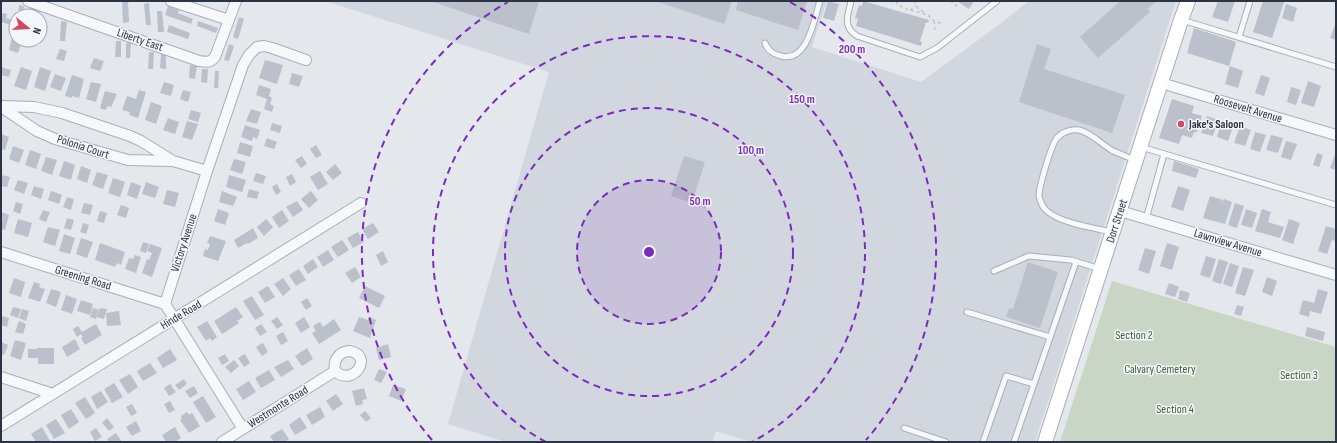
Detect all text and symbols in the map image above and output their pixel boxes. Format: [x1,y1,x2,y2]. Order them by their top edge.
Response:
north arrow [8,8,48,48]
street label: Liberty East [115,25,165,55]
text: N [30,26,44,36]
text: 200 m [839,42,865,57]
street label: Roosevelt Avenue [1212,91,1284,127]
text: 150 m [789,92,815,107]
place label: Jake's Saloon [1188,117,1244,132]
marker: Jake's Saloon [1176,119,1186,129]
street label: Polonia Court [55,132,111,163]
text: 100 m [738,143,764,158]
text: 50 m [690,194,710,209]
street label: Dorr Street [1103,197,1131,245]
street label: Victory Avenue [168,212,201,274]
street label: Lawnview Avenue [1192,226,1264,261]
centre of rings [642,245,656,259]
street label: Greening Road [53,262,113,294]
street label: Hinde Road [158,297,204,333]
park label: Section 2 [1115,328,1153,343]
park label: Calvary Cemetery [1124,362,1196,377]
park label: Section 3 [1280,368,1318,383]
street label: Westmonte Road [245,382,311,432]
park label: Section 4 [1156,402,1194,417]

